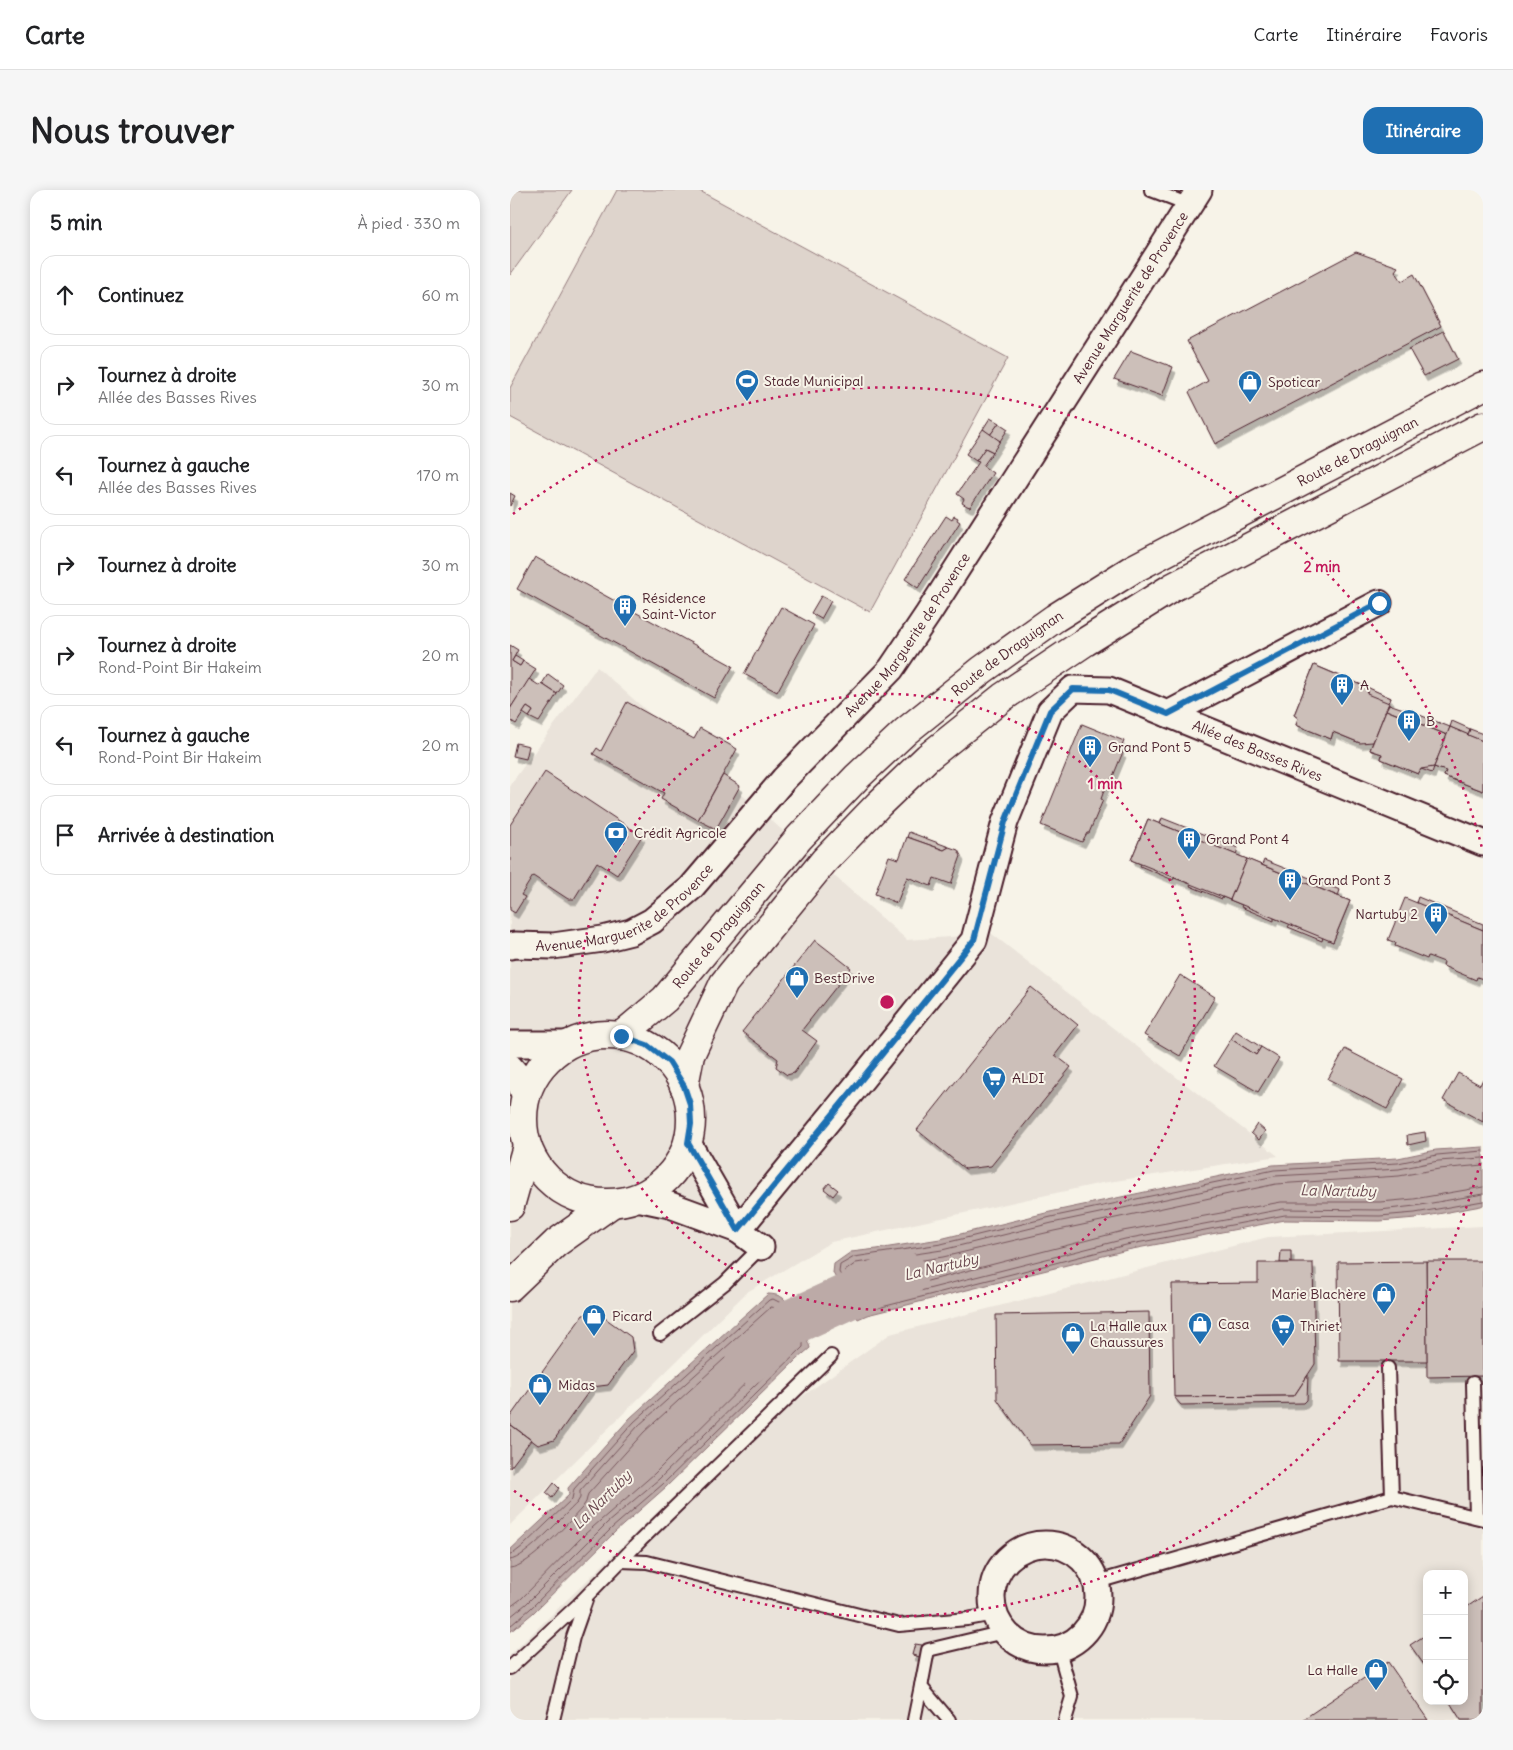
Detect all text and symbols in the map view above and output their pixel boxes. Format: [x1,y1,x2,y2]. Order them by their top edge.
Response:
text: Carte [25,20,85,50]
text: Carte [1253,23,1298,46]
text: Itinéraire [1326,23,1402,46]
text: Favoris [1430,23,1488,46]
button: Itinéraire [1363,107,1483,154]
text: Nous trouver [30,108,234,152]
street label: Avenue Marguerite de Provence [1069,208,1192,387]
text: 5 min [50,209,102,236]
text: À pied · 330 m [357,213,460,233]
icon: ahead [51,281,79,309]
text: Continuez [98,283,184,307]
text: 60 m [421,285,459,305]
text: Tournez à droite [98,363,237,387]
sports icon: Stade Municipal [734,368,760,402]
shop icon: Spoticar [1237,369,1263,403]
icon: right [51,371,79,399]
place label: Stade Municipal [764,372,863,390]
place label: Spoticar [1268,373,1320,391]
text: 30 m [422,375,459,395]
text: Allée des Basses Rives [98,387,257,407]
street label: Route de Draguignan [1294,413,1421,491]
text: Tournez à gauche [98,453,250,477]
icon: left [51,461,79,489]
text: 170 m [416,465,459,485]
text: Allée des Basses Rives [98,477,257,497]
street label: Avenue Marguerite de Provence [840,549,974,721]
icon: right [51,551,79,579]
text: Tournez à droite [98,553,237,577]
text: 30 m [422,555,459,575]
text: 2 min [1304,557,1341,576]
place label: Résidence Saint-Victor [642,589,716,623]
route start [1368,592,1391,615]
building icon: Résidence Saint-Victor [612,593,638,627]
street label: Route de Draguignan [948,606,1066,700]
text: Tournez à droite [98,633,237,657]
icon: right [51,641,79,669]
text: 20 m [422,645,459,665]
text: Rond-Point Bir Hakeim [98,657,262,677]
building icon: A [1329,672,1355,706]
place label: A [1360,676,1369,694]
building icon: B [1396,708,1422,742]
place label: B [1426,712,1435,730]
street label: Allée des Basses Rives [1190,716,1325,785]
text: Tournez à gauche [98,723,250,747]
icon: left [51,731,79,759]
building icon: Grand Pont 5 [1077,734,1103,768]
text: 20 m [422,735,459,755]
place label: Grand Pont 5 [1108,738,1191,756]
text: Rond-Point Bir Hakeim [98,747,262,767]
text: 1 min [1088,774,1123,793]
bank icon: Crédit Agricole [603,820,629,854]
icon: arrive [51,821,79,849]
text: Arrivée à destination [98,823,274,847]
place label: Crédit Agricole [634,824,727,842]
building icon: Grand Pont 4 [1176,826,1202,860]
place label: Grand Pont 4 [1206,830,1289,848]
street label: Avenue Marguerite de Provence [535,860,717,955]
building icon: Grand Pont 3 [1277,867,1303,901]
place label: Grand Pont 3 [1308,871,1391,889]
street label: Route de Draguignan [669,878,768,992]
building icon: Nartuby 2 [1423,901,1449,935]
place label: Nartuby 2 [1355,905,1418,923]
shop icon: BestDrive [784,965,810,999]
place label: BestDrive [814,969,875,987]
centre of rings [878,993,896,1011]
route end [610,1025,633,1048]
supermarket icon: ALDI [981,1065,1007,1099]
place label: ALDI [1012,1069,1044,1087]
water label: La Nartuby [1300,1180,1378,1201]
water label: La Nartuby [902,1248,981,1284]
shop icon: Marie Blachère [1371,1281,1397,1315]
place label: Marie Blachère [1271,1285,1366,1303]
shop icon: Picard [581,1303,607,1337]
place label: Picard [612,1307,652,1325]
shop icon: Casa [1187,1311,1213,1345]
supermarket icon: Thiriet [1270,1313,1296,1347]
place label: Casa [1218,1315,1249,1333]
place label: La Halle aux Chaussures [1090,1317,1167,1351]
place label: Thiriet [1300,1317,1340,1335]
shop icon: La Halle aux Chaussures [1060,1321,1086,1355]
shop icon: Midas [527,1372,553,1406]
place label: Midas [558,1376,595,1394]
water label: La Nartuby [568,1465,636,1533]
map controls [1423,1570,1468,1705]
button: + [1423,1570,1468,1615]
button: − [1423,1615,1468,1660]
shop icon: La Halle [1363,1657,1389,1691]
button: locate [1423,1660,1468,1705]
place label: La Halle [1307,1661,1358,1679]

